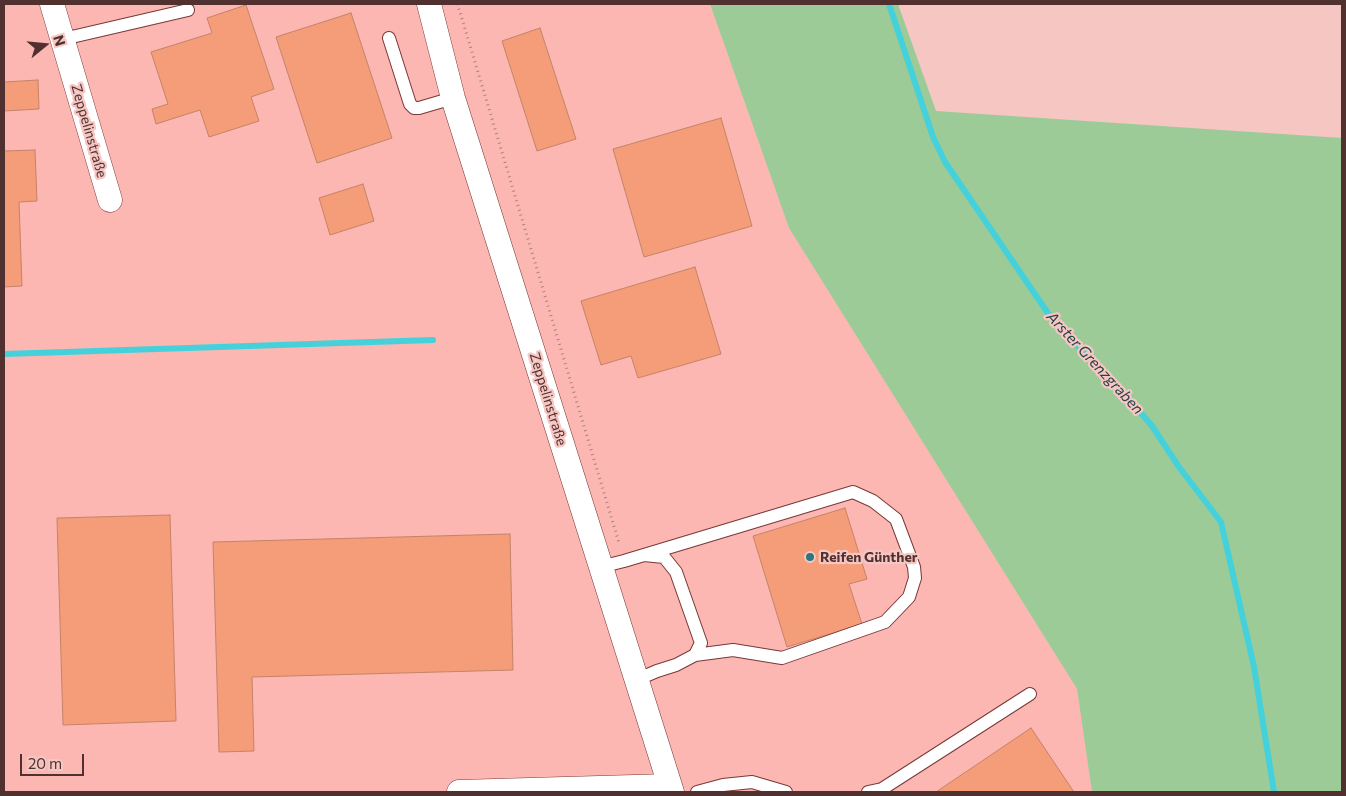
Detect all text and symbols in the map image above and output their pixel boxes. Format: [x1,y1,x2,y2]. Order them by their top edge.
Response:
north arrow [20,20,70,70]
text: N [50,33,69,48]
street label: Zeppelinstraße [68,82,110,180]
water label: Arster Grenzgraben [1043,308,1147,418]
street label: Zeppelinstraße [526,350,570,448]
place label: Reifen Günther [820,549,918,565]
marker: Reifen Günther [804,551,816,563]
scale bar [22,744,86,776]
text: 20 m [28,754,62,772]

